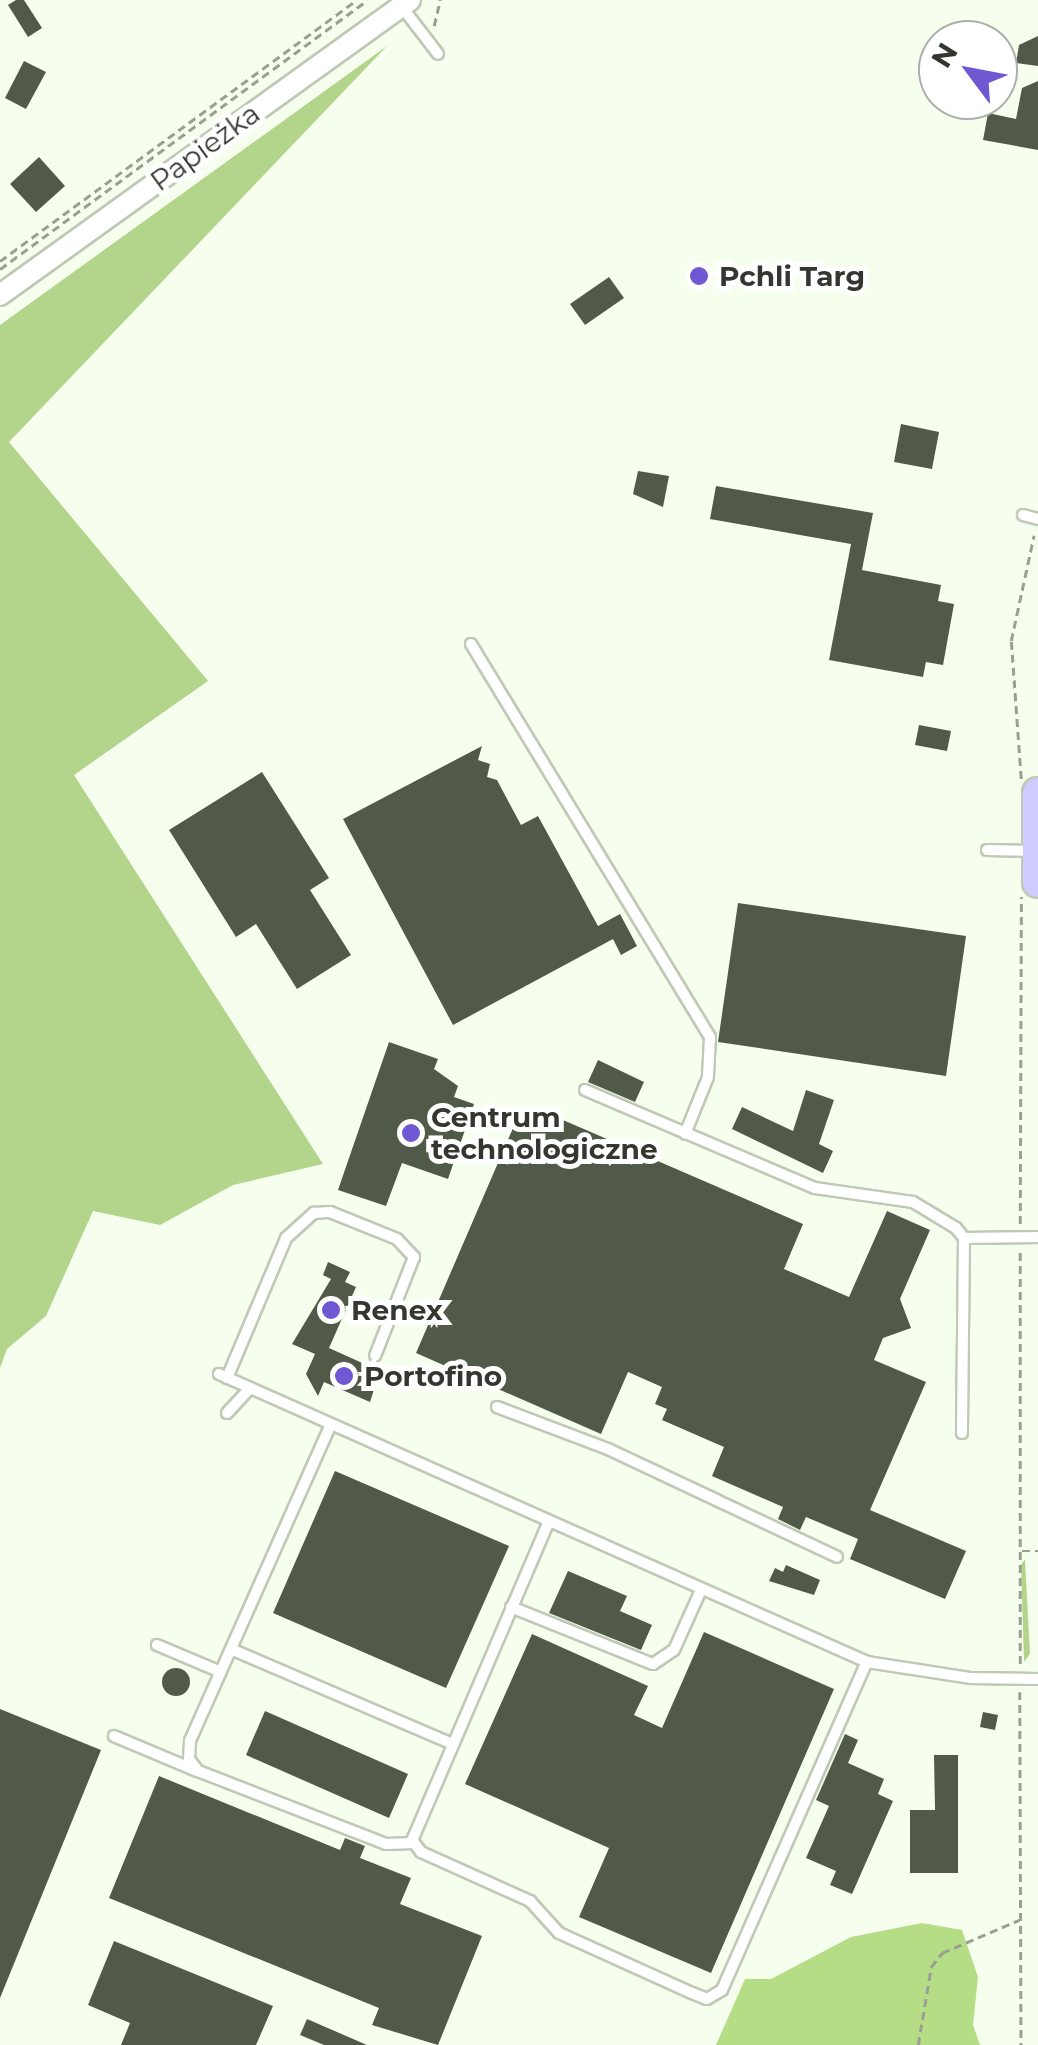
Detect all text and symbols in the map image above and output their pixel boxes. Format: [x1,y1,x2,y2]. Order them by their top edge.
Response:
north arrow [918,20,1018,120]
text: N [924,37,965,74]
street label: Papieżka [144,96,266,198]
place label: Pchli Targ [719,259,865,293]
marker: Pchli Targ [688,265,710,287]
place label: Centrum technologiczne [431,1100,658,1166]
marker: Centrum technologiczne [400,1122,422,1144]
place label: Renex [351,1293,443,1327]
marker: Renex [320,1299,342,1321]
place label: Portofino [364,1359,502,1393]
marker: Portofino [333,1365,355,1387]

